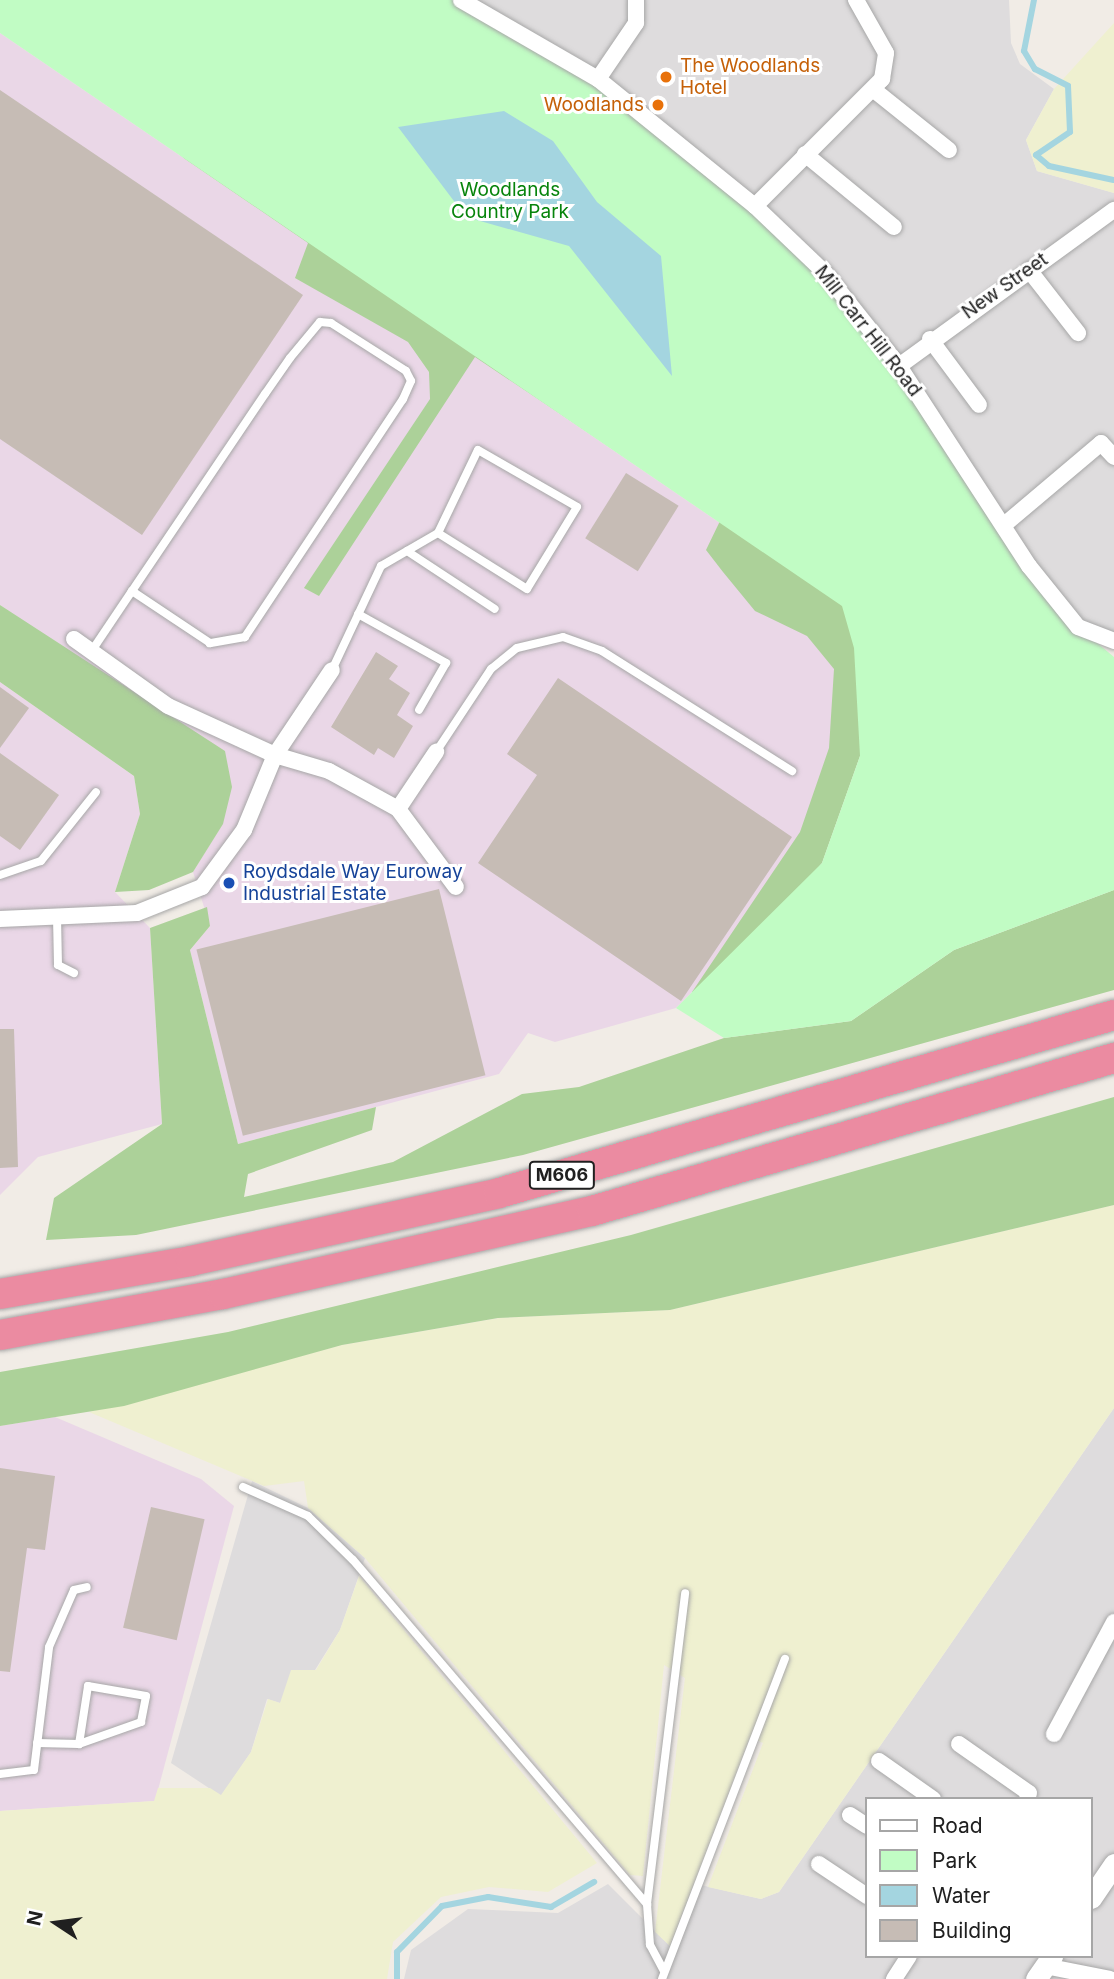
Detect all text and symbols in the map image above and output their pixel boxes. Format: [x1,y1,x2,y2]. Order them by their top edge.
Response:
place label: The Woodlands Hotel [680,55,820,99]
marker: The Woodlands Hotel [658,69,674,85]
place label: Woodlands [544,94,644,116]
marker: Woodlands [650,97,666,113]
park label: Woodlands Country Park [451,179,569,223]
street label: New Street [958,248,1052,324]
street label: Mill Carr Hill Road [810,261,926,401]
place label: Roydsdale Way Euroway Industrial Estate [243,861,463,905]
marker: Roydsdale Way Euroway Industrial Estate [221,875,237,891]
road number: M606 [529,1160,595,1190]
legend [866,1797,1093,1958]
text: Road [932,1813,983,1838]
text: Park [932,1848,977,1873]
text: Water [932,1883,990,1908]
north arrow [21,1888,91,1958]
text: N [22,1909,48,1928]
text: Building [932,1918,1012,1943]

